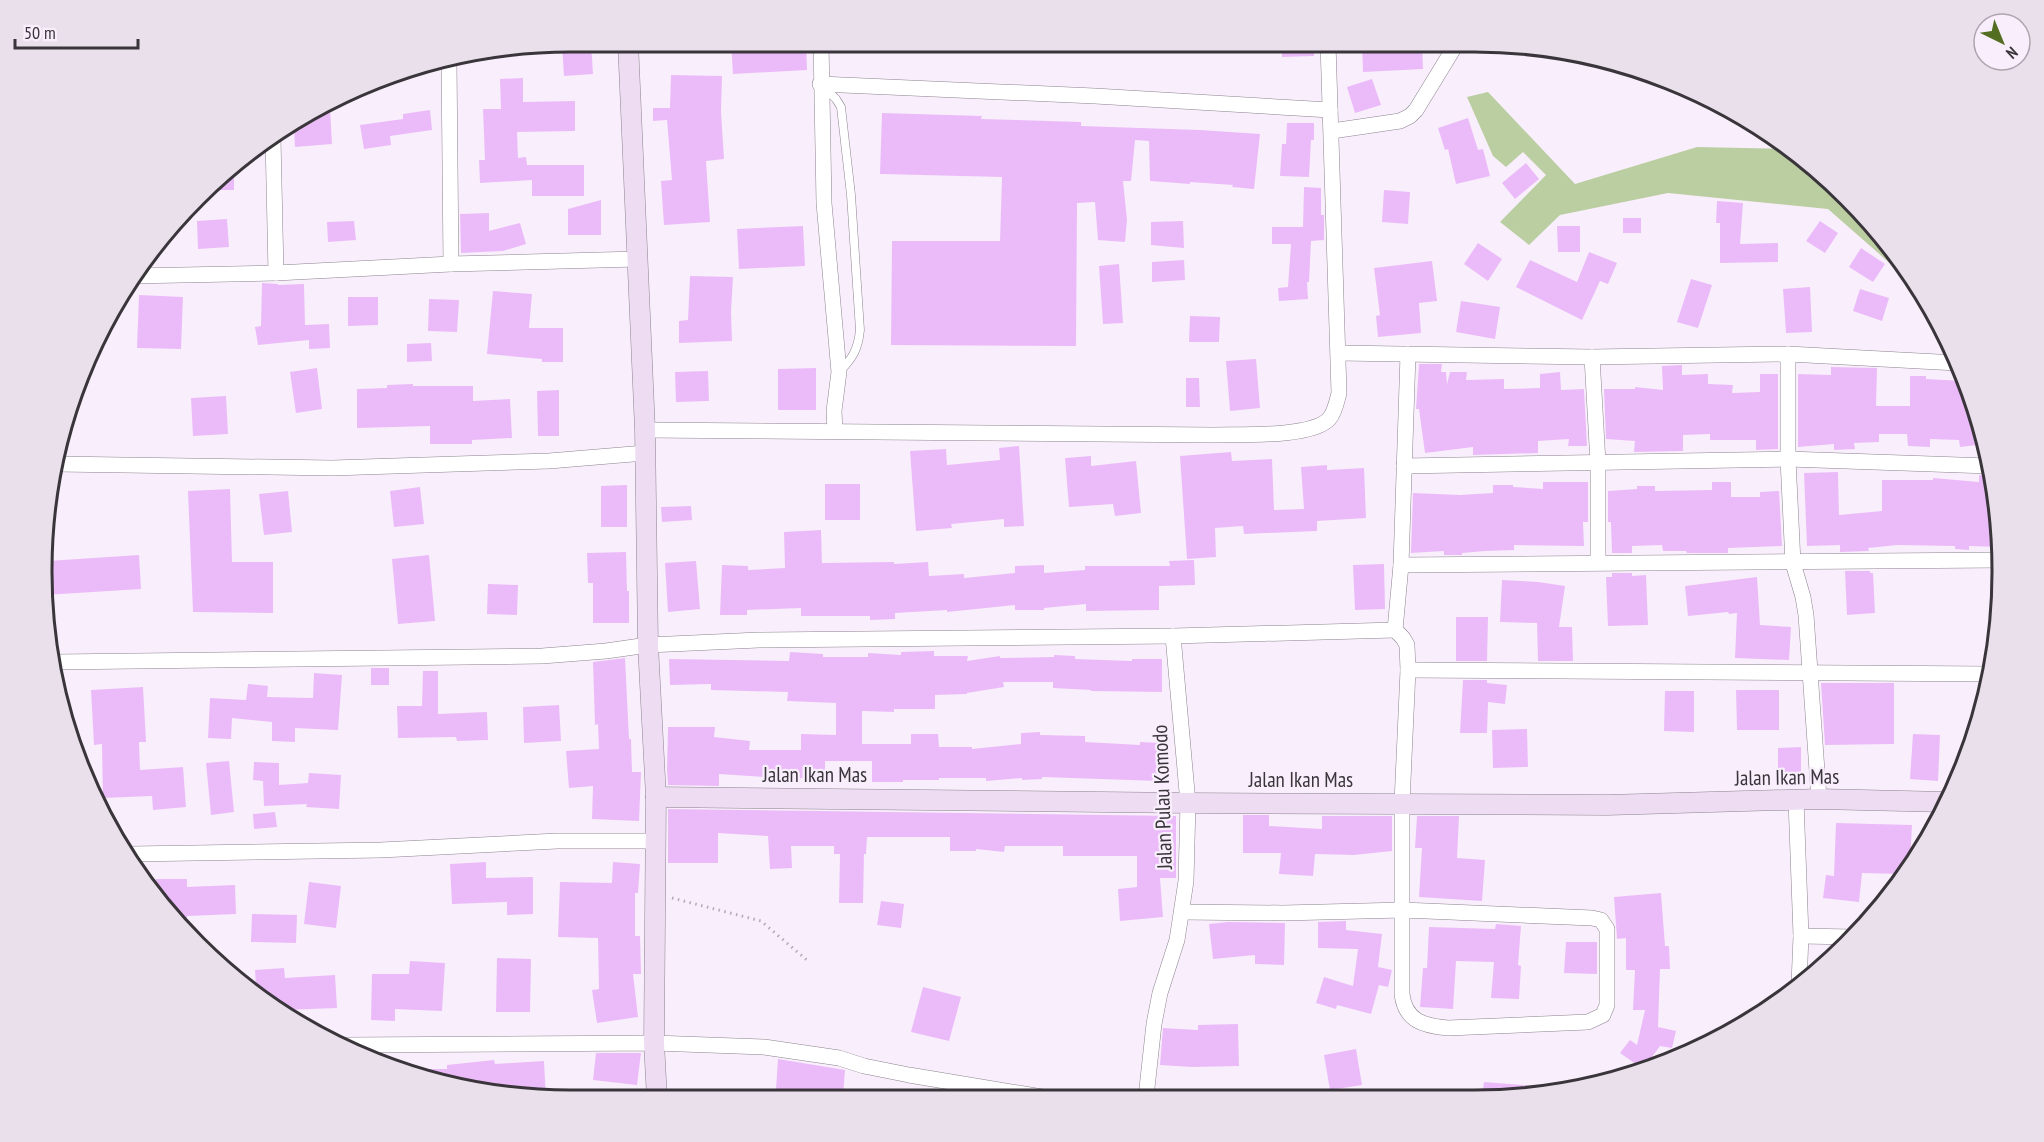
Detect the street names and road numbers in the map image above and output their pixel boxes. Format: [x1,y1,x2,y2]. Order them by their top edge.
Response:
street label: Jalan Pulau Komodo [1146,724,1178,871]
street label: Jalan Ikan Mas [762,761,867,788]
street label: Jalan Ikan Mas [1734,763,1839,791]
street label: Jalan Ikan Mas [1248,766,1353,793]

